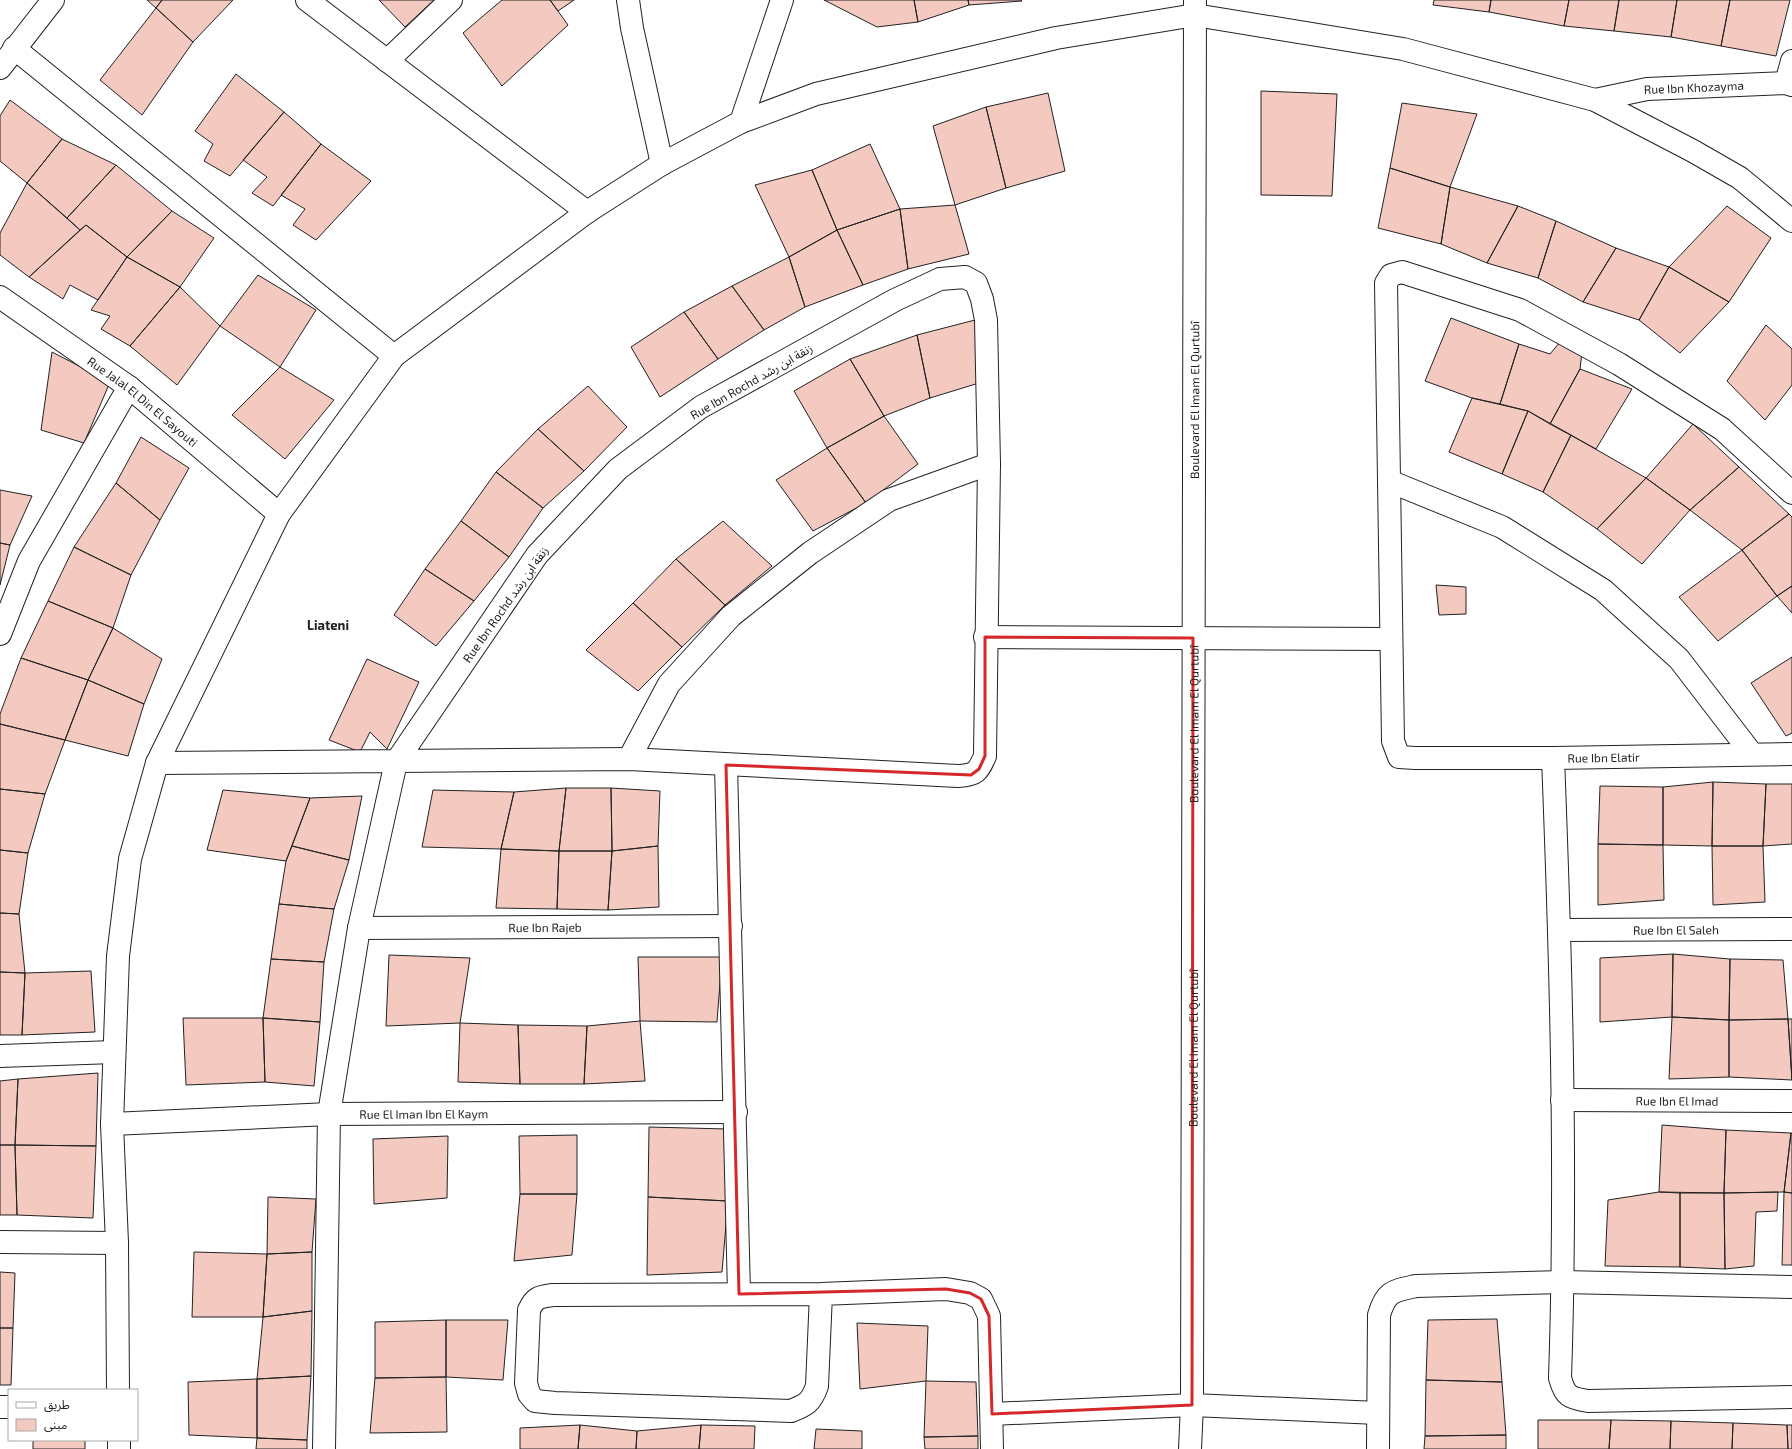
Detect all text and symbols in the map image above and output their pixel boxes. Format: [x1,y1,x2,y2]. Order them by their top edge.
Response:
street label: Rue Ibn Khozayma [1643,78,1744,96]
street label: Boulevard El Imam El Qurtubî [1187,320,1202,479]
street label: Rue Ibn Rochd زنقة ابن رشد [687,340,815,423]
street label: Rue Jalal El Din El Sayouti [85,353,201,449]
street label: Rue Ibn Rochd زنقة ابن رشد [460,543,551,665]
district label: Liateni [307,617,349,633]
street label: Boulevard El Imam El Qurtubî [1186,644,1202,803]
street label: Rue Ibn Elatir [1567,750,1640,765]
street label: Rue Ibn Rajeb [508,920,582,935]
street label: Rue Ibn El Saleh [1633,922,1719,937]
street label: Boulevard El Imam El Qurtubî [1186,968,1201,1127]
street label: Rue Ibn El Imad [1636,1093,1718,1108]
street label: Rue El Iman Ibn El Kaym [359,1106,488,1121]
legend [8,1389,138,1441]
text: طريق [44,1397,70,1413]
text: مبنى [44,1417,67,1432]

